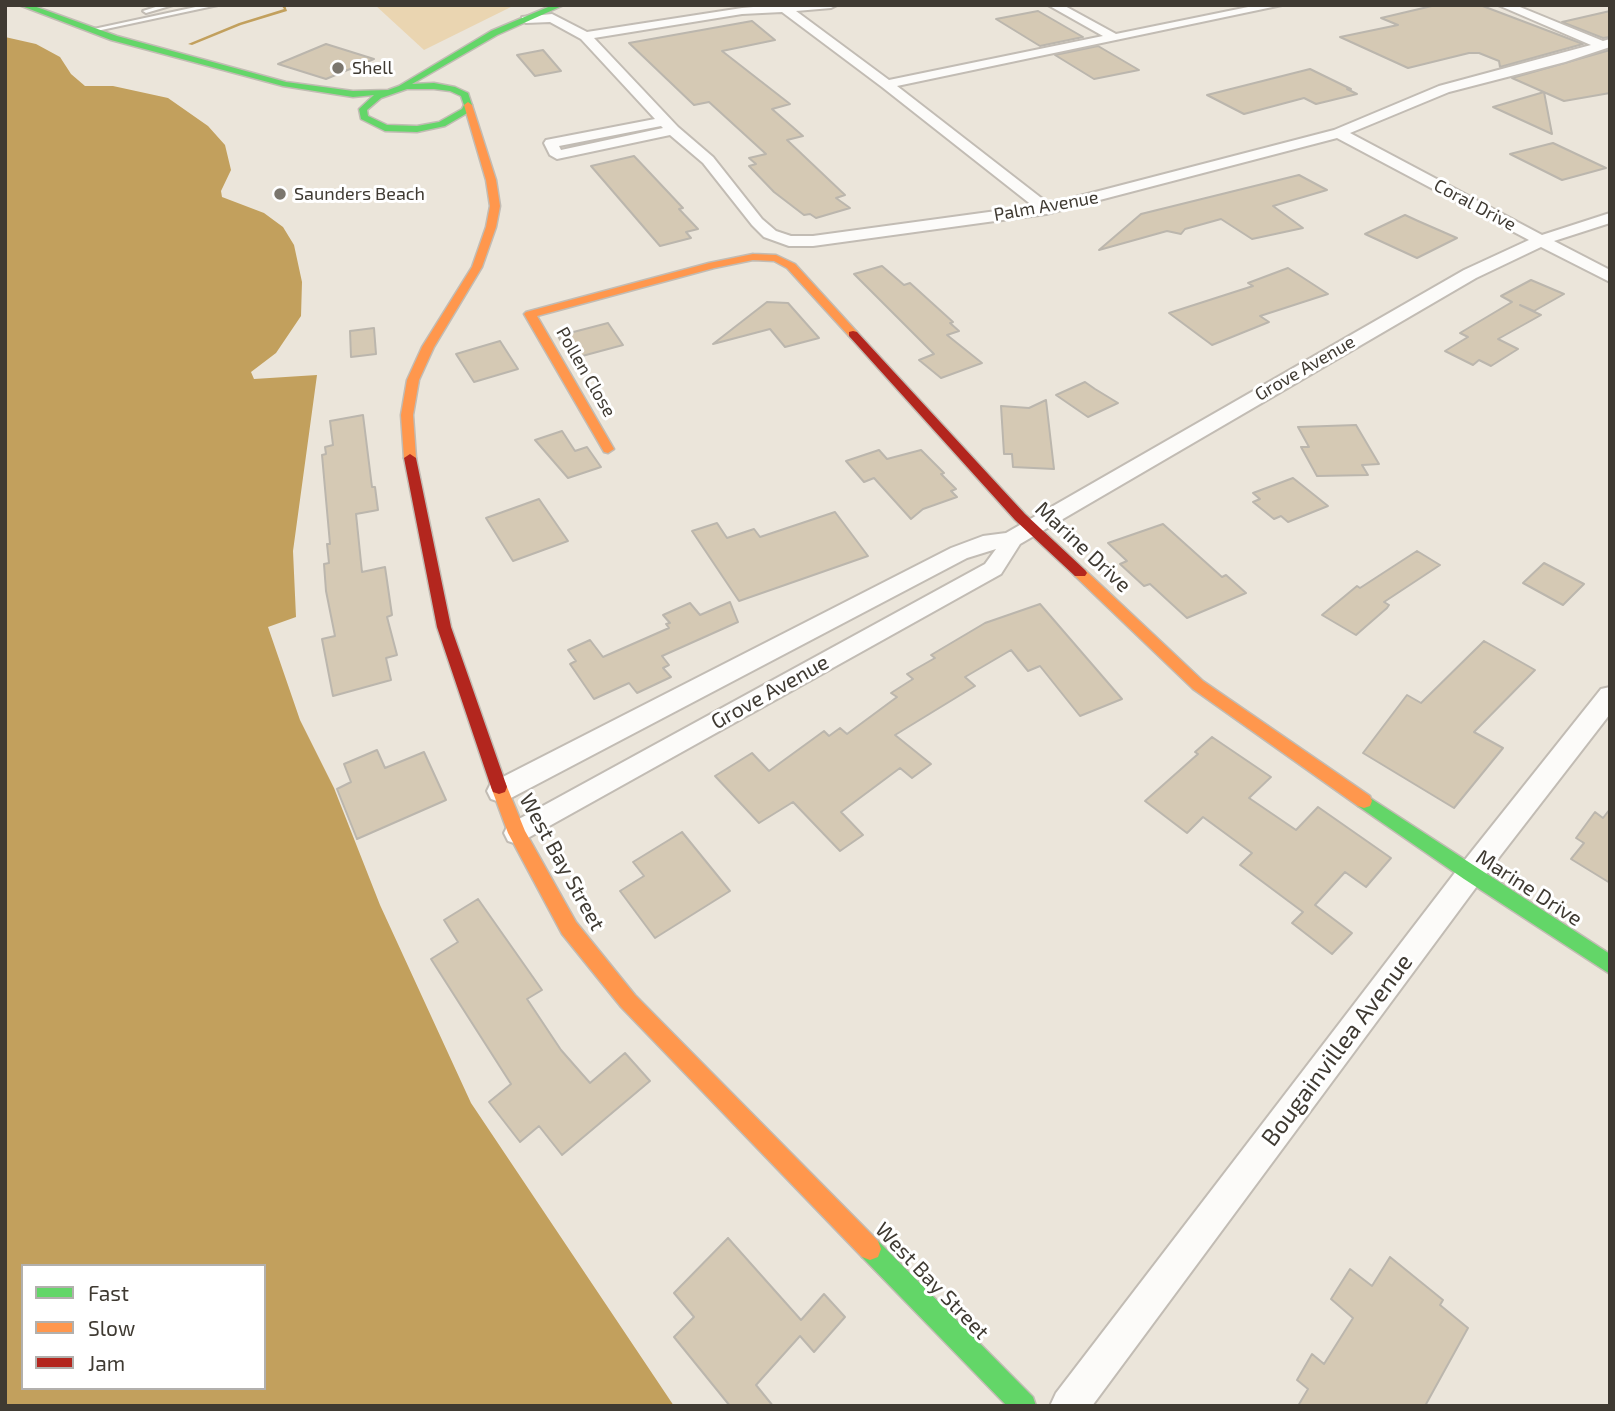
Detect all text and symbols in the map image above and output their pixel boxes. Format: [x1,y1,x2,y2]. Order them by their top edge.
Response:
place label: Shell [352,57,393,79]
marker: Shell [330,60,346,76]
street label: Coral Drive [1430,174,1520,236]
place label: Saunders Beach [294,183,425,205]
marker: Saunders Beach [272,186,288,202]
street label: Palm Avenue [992,186,1100,226]
street label: Pollen Close [552,323,620,421]
street label: Grove Avenue [1251,331,1359,405]
street label: Marine Drive [1030,496,1136,598]
street label: Grove Avenue [707,649,833,735]
street label: West Bay Street [514,789,610,935]
street label: Marine Drive [1471,844,1587,932]
street label: Bougainvillea Avenue [1255,948,1419,1152]
street label: West Bay Street [870,1217,994,1345]
legend [21,1264,266,1390]
text: Fast [88,1280,129,1305]
text: Slow [88,1315,135,1340]
text: Jam [88,1350,125,1375]

